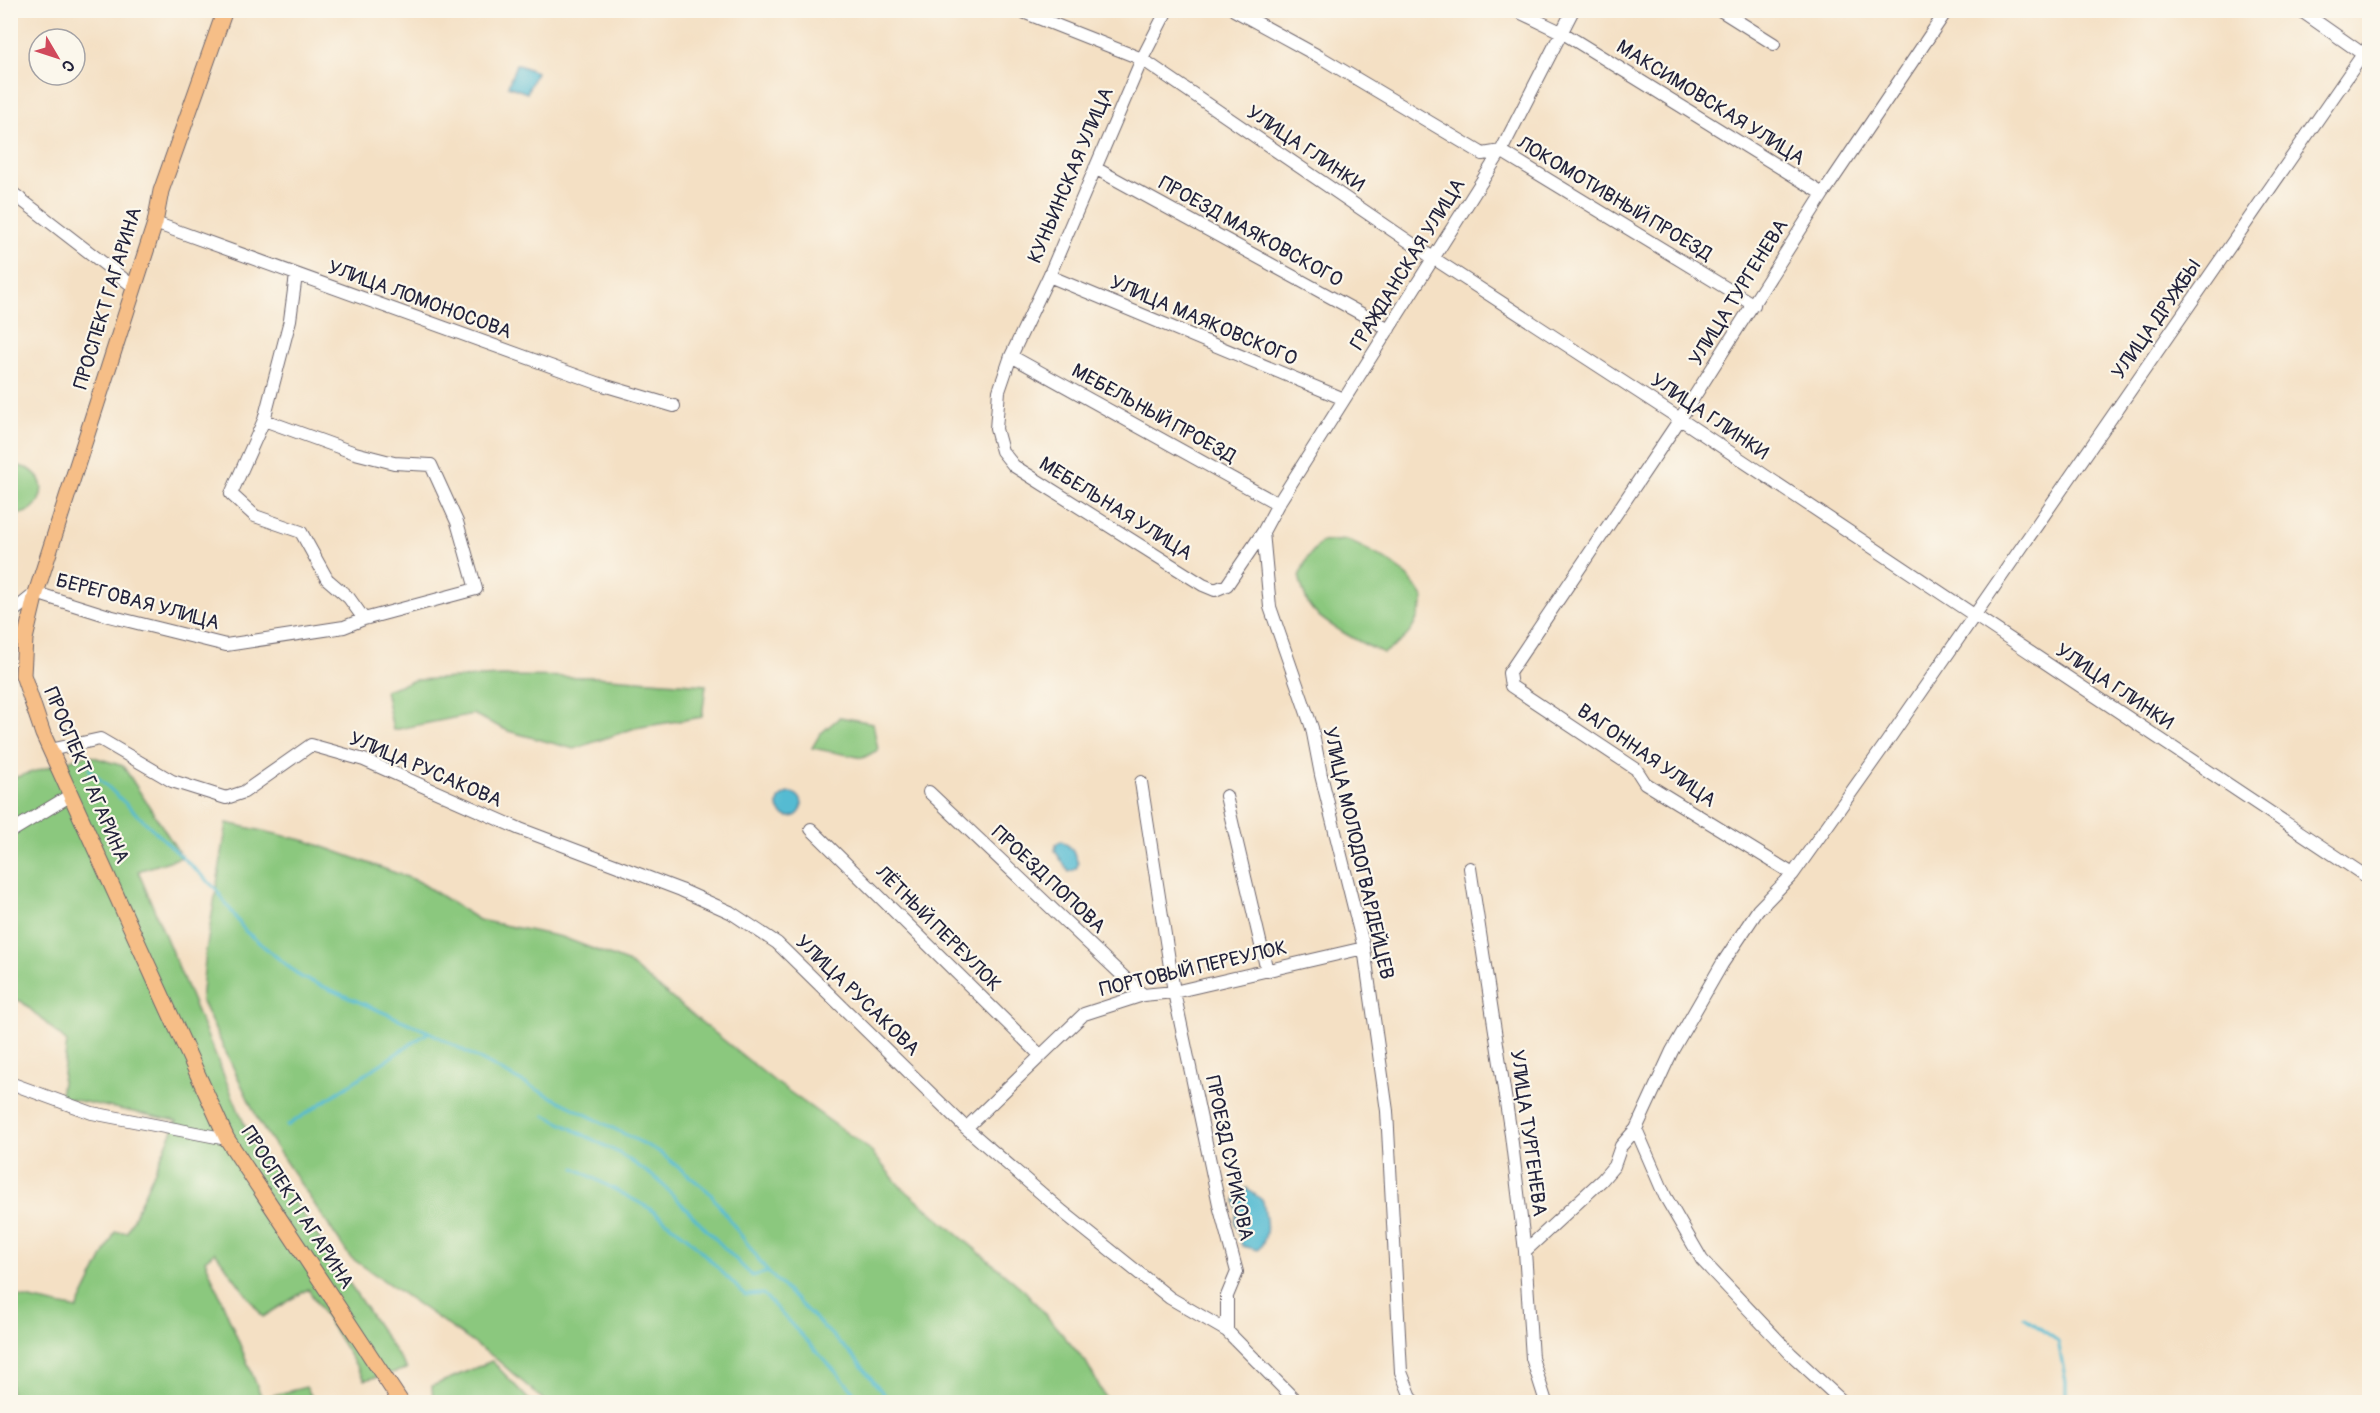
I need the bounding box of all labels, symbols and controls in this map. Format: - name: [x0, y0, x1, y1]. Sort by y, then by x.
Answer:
- north arrow: [27, 27, 87, 87]
- street label: МАКСИМОВСКАЯ УЛИЦА: [1612, 34, 1810, 171]
- text: С: [57, 56, 79, 76]
- street label: КУНЬИНСКАЯ УЛИЦА: [1022, 83, 1119, 267]
- street label: УЛИЦА ГЛИНКИ: [1242, 100, 1370, 197]
- street label: ЛОКОМОТИВНЫЙ ПРОЕЗД: [1512, 130, 1718, 267]
- street label: ПРОЕЗД МАЯКОВСКОГО: [1154, 170, 1347, 292]
- street label: ГРАЖДАНСКАЯ УЛИЦА: [1344, 174, 1471, 355]
- street label: ПРОСПЕКТ ГАГАРИНА: [68, 204, 147, 392]
- street label: УЛИЦА ТУРГЕНЕВА: [1683, 214, 1794, 370]
- street label: УЛИЦА ЛОМОНОСОВА: [324, 255, 515, 344]
- street label: УЛИЦА ДРУЖБЫ: [2106, 255, 2207, 384]
- street label: УЛИЦА МАЯКОВСКОГО: [1106, 270, 1301, 371]
- street label: МЕБЕЛЬНЫЙ ПРОЕЗД: [1067, 358, 1241, 469]
- street label: УЛИЦА ГЛИНКИ: [1646, 368, 1774, 465]
- street label: МЕБЕЛЬНАЯ УЛИЦА: [1035, 451, 1197, 566]
- street label: БЕРЕГОВАЯ УЛИЦА: [53, 568, 222, 635]
- street label: УЛИЦА ГЛИНКИ: [2051, 638, 2179, 735]
- street label: ПРОСПЕКТ ГАГАРИНА: [38, 683, 135, 867]
- street label: ВАГОННАЯ УЛИЦА: [1572, 698, 1721, 813]
- street label: УЛИЦА МОЛОДОГВАРДЕЙЦЕВ: [1317, 725, 1400, 982]
- street label: УЛИЦА РУСАКОВА: [346, 726, 506, 813]
- street label: ПРОЕЗД ПОПОВА: [986, 820, 1111, 939]
- street label: ЛЁТНЫЙ ПЕРЕУЛОК: [870, 859, 1007, 997]
- street label: УЛИЦА РУСАКОВА: [790, 930, 925, 1061]
- street label: ПОРТОВЫЙ ПЕРЕУЛОК: [1097, 935, 1289, 1002]
- street label: УЛИЦА ТУРГЕНЕВА: [1504, 1048, 1553, 1218]
- street label: ПРОЕЗД СУРИКОВА: [1200, 1073, 1259, 1243]
- street label: ПРОСПЕКТ ГАГАРИНА: [236, 1121, 360, 1293]

